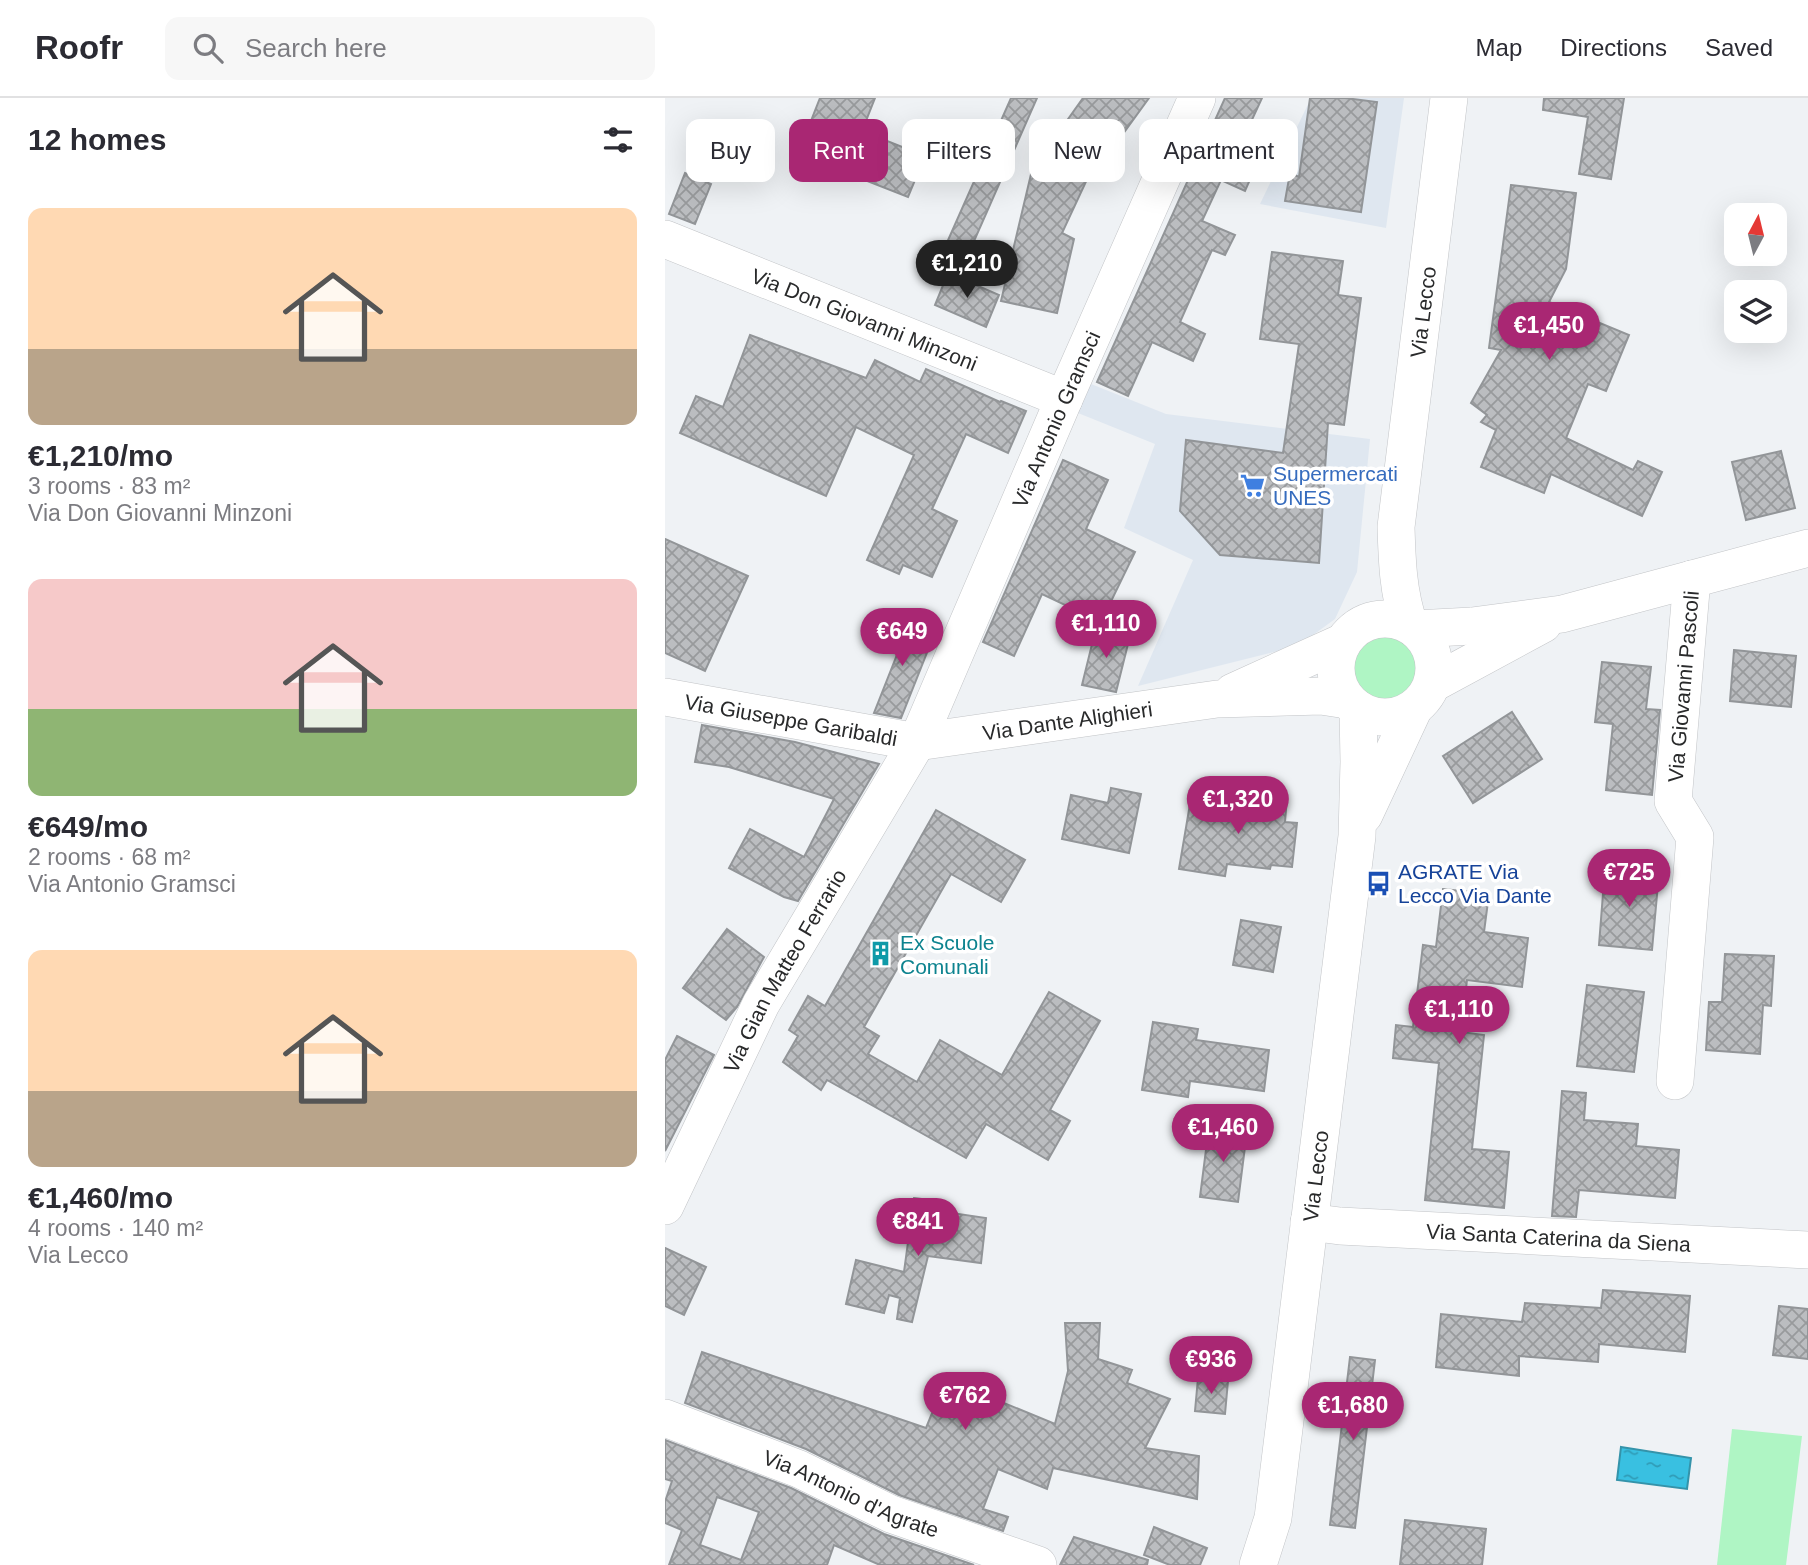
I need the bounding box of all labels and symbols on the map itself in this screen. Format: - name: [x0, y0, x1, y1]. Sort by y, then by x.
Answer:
- north arrow: [1724, 203, 1787, 266]
- pin: €1,210: [910, 240, 1024, 300]
- street label: Via Don Giovanni Minzoni: [748, 263, 981, 375]
- street label: Via Lecco: [1406, 265, 1440, 359]
- pin: €1,450: [1492, 302, 1606, 362]
- street label: Via Antonio Gramsci: [1007, 327, 1104, 511]
- place label: Supermercati UNES: [1273, 462, 1398, 509]
- supermarket icon: Supermercati UNES: [1239, 471, 1267, 499]
- street label: Via Giovanni Pascoli: [1663, 590, 1702, 783]
- pin: €1,110: [1049, 601, 1163, 660]
- pin: €649: [861, 608, 943, 668]
- street label: Via Giuseppe Garibaldi: [683, 689, 899, 750]
- street label: Via Dante Alighieri: [981, 697, 1154, 744]
- pin: €1,320: [1181, 776, 1295, 836]
- pin: €725: [1588, 850, 1670, 909]
- place label: AGRATE Via Lecco Via Dante: [1398, 860, 1552, 907]
- street label: Via Gian Matteo Ferrario: [719, 865, 850, 1076]
- bus stop icon: AGRATE Via Lecco Via Dante: [1364, 869, 1392, 897]
- place label: Ex Scuole Comunali: [900, 931, 995, 978]
- building icon: Ex Scuole Comunali: [866, 940, 894, 968]
- pin: €1,110: [1402, 986, 1516, 1046]
- pin: €1,460: [1166, 1104, 1280, 1164]
- street label: Via Lecco: [1298, 1129, 1332, 1223]
- pin: €841: [877, 1198, 959, 1258]
- street label: Via Santa Caterina da Siena: [1426, 1219, 1692, 1255]
- pin: €936: [1170, 1336, 1252, 1396]
- pin: €762: [924, 1372, 1006, 1432]
- pin: €1,680: [1296, 1382, 1410, 1442]
- street label: Via Antonio d'Agrate: [760, 1445, 942, 1541]

